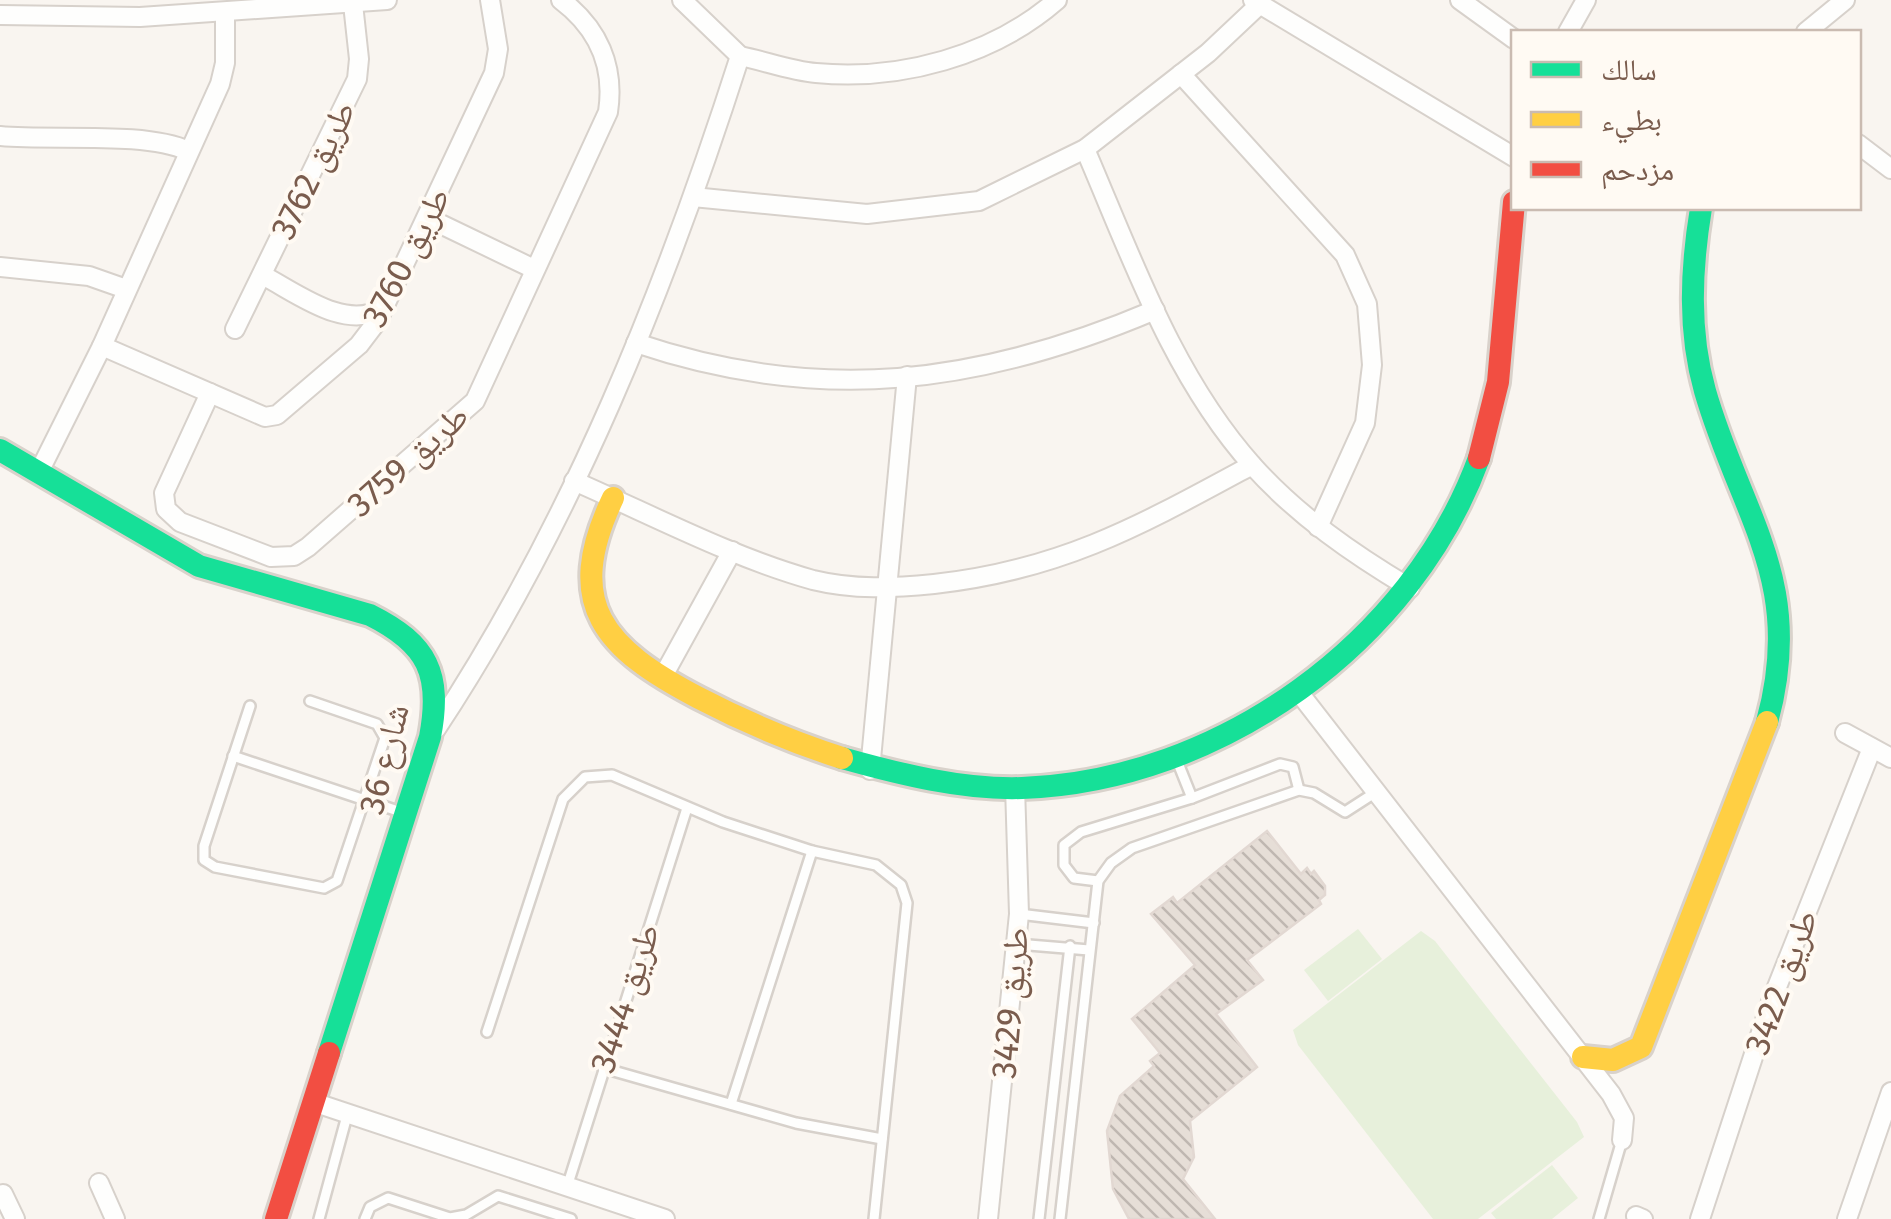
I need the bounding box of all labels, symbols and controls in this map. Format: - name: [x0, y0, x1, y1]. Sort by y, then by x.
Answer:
- legend: [1511, 30, 1861, 210]
- text: سالك: [1601, 52, 1657, 88]
- street label: طريق 3762: [262, 94, 364, 246]
- text: بطيء: [1601, 102, 1662, 144]
- text: مزدحم: [1601, 152, 1674, 190]
- street label: طريق 3760: [353, 180, 459, 334]
- street label: طريق 3759: [339, 395, 477, 525]
- street label: شارع 36: [350, 700, 419, 819]
- street label: طريق 3422: [1735, 904, 1827, 1060]
- street label: طريق 3444: [581, 918, 669, 1078]
- street label: طريق 3429: [982, 926, 1038, 1080]

